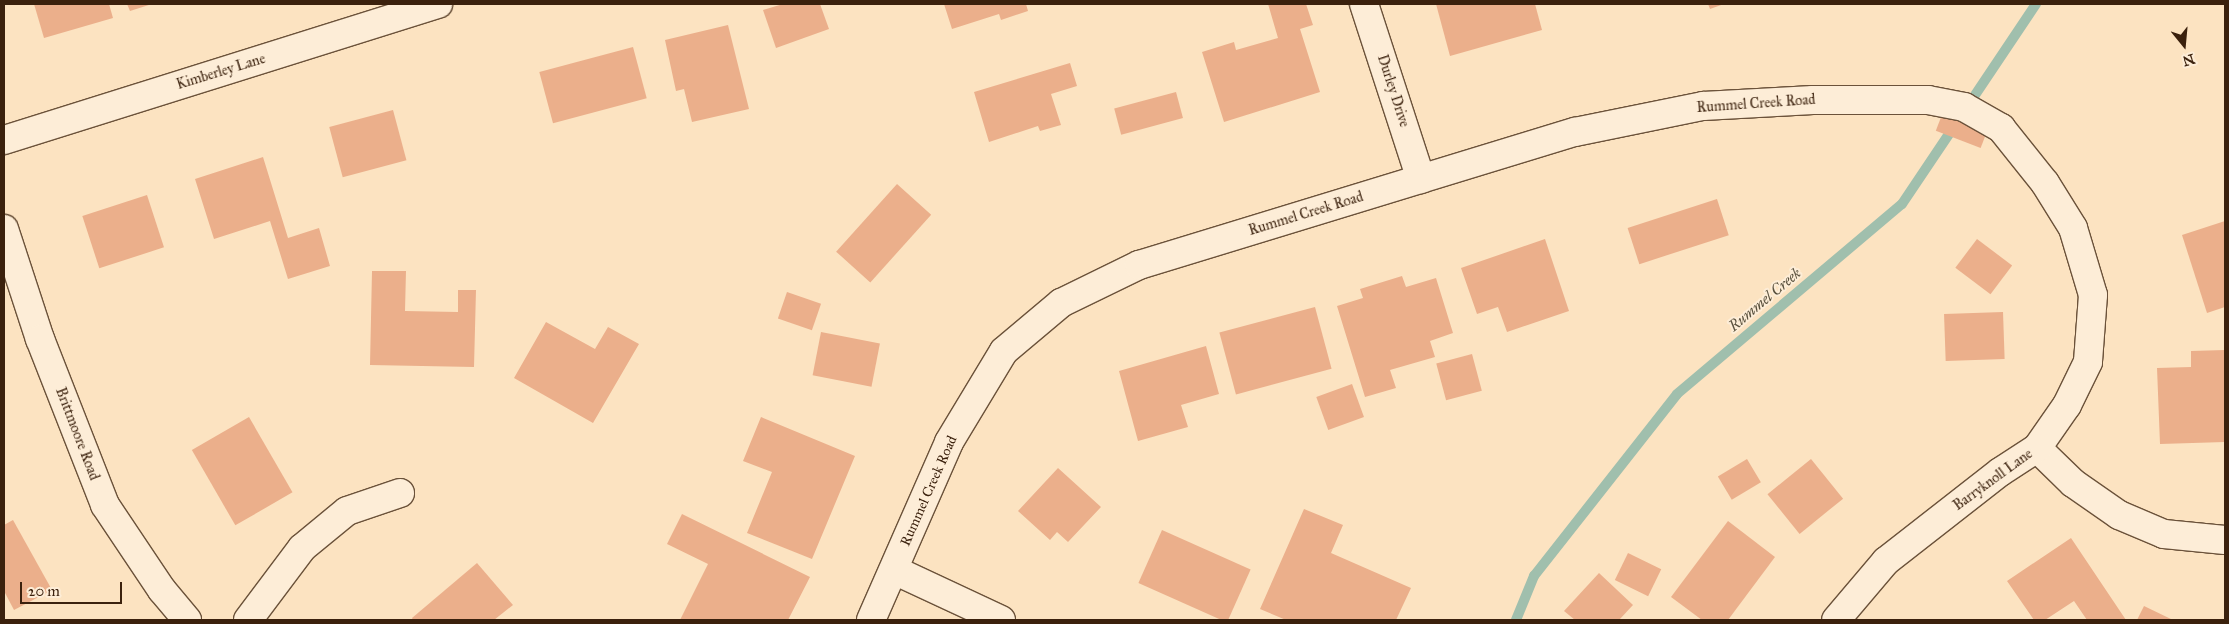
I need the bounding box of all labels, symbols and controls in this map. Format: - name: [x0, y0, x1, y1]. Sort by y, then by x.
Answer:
- north arrow: [2159, 20, 2209, 70]
- text: N: [2180, 50, 2197, 70]
- street label: Kimberley Lane: [175, 51, 267, 93]
- street label: Durley Drive: [1373, 53, 1413, 129]
- street label: Rummel Creek Road: [1696, 91, 1816, 117]
- street label: Rummel Creek Road: [1247, 189, 1365, 239]
- water label: Rummel Creek: [1725, 265, 1805, 335]
- street label: Brittmoore Road: [52, 385, 102, 483]
- street label: Rummel Creek Road: [897, 433, 961, 549]
- street label: Barryknoll Lane: [1950, 446, 2036, 514]
- scale bar: [22, 572, 125, 604]
- text: 20 m: [28, 582, 60, 600]

